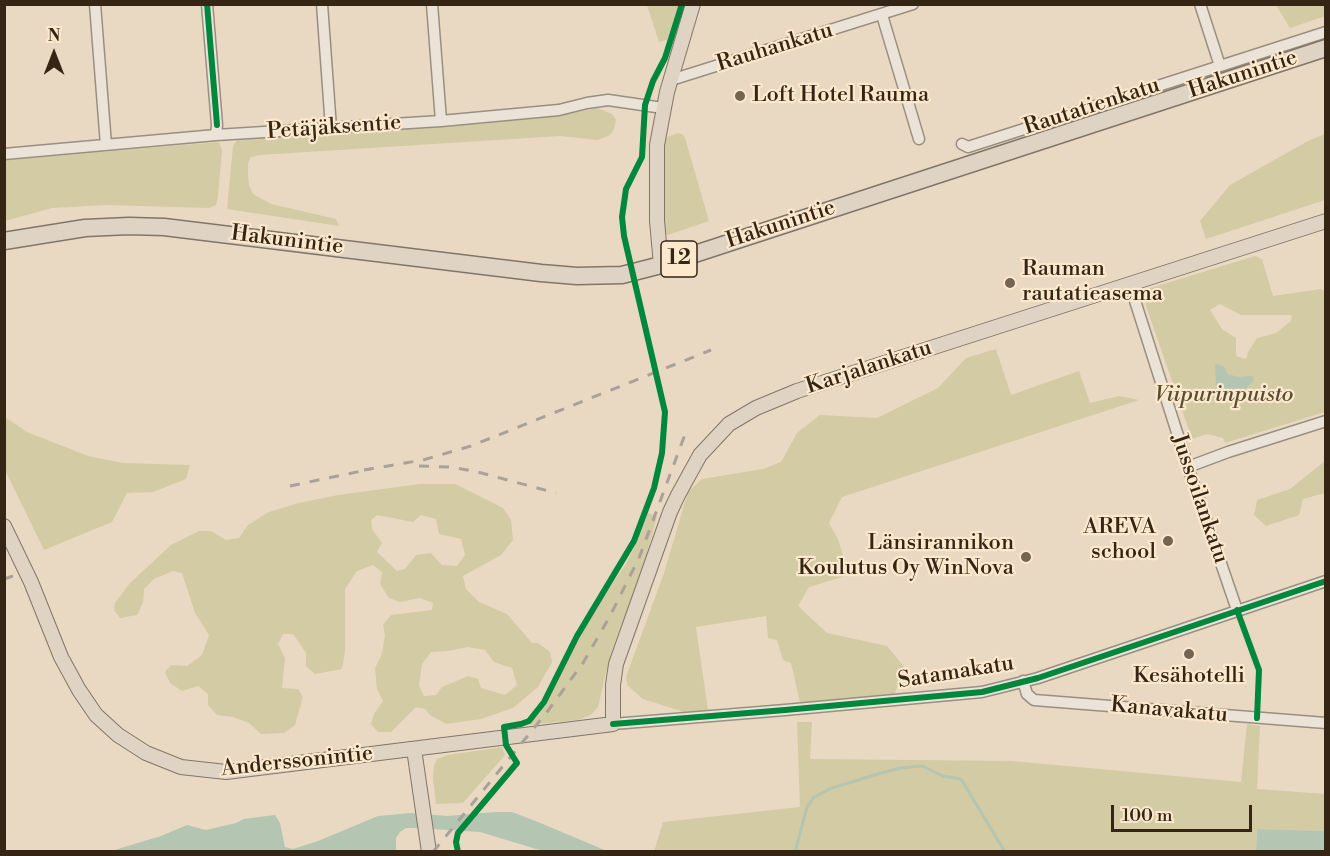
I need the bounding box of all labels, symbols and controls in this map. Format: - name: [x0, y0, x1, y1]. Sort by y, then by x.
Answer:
- street label: Rauhankatu: [714, 18, 836, 78]
- north arrow: [24, 24, 84, 84]
- text: N: [48, 26, 60, 46]
- street label: Hakunintie: [1185, 45, 1301, 105]
- street label: Rautatienkatu: [1021, 73, 1163, 141]
- place label: Loft Hotel Rauma: [752, 83, 929, 109]
- marker: Loft Hotel Rauma: [733, 89, 747, 103]
- street label: Petäjäksentie: [266, 110, 402, 146]
- street label: Hakunintie: [723, 195, 839, 255]
- street label: Hakunintie: [229, 221, 345, 261]
- road number: 12: [661, 241, 697, 277]
- place label: Rauman rautatieasema: [1022, 257, 1163, 308]
- marker: Rauman rautatieasema: [1003, 276, 1017, 290]
- street label: Karjalankatu: [803, 335, 935, 401]
- park label: Viipurinpuisto: [1155, 383, 1293, 409]
- street label: Jussoilankatu: [1165, 431, 1233, 567]
- place label: AREVA school: [1083, 515, 1156, 566]
- place label: Länsirannikon Koulutus Oy WinNova: [798, 531, 1014, 582]
- marker: AREVA school: [1161, 534, 1175, 548]
- marker: Länsirannikon Koulutus Oy WinNova: [1019, 550, 1033, 564]
- marker: Kesähotelli: [1182, 647, 1196, 661]
- street label: Satamakatu: [896, 651, 1016, 695]
- place label: Kesähotelli: [1133, 664, 1245, 690]
- street label: Kanavakatu: [1109, 693, 1229, 729]
- street label: Anderssonintie: [220, 741, 374, 783]
- scale bar: [1114, 793, 1255, 831]
- text: 100 m: [1122, 804, 1173, 827]

